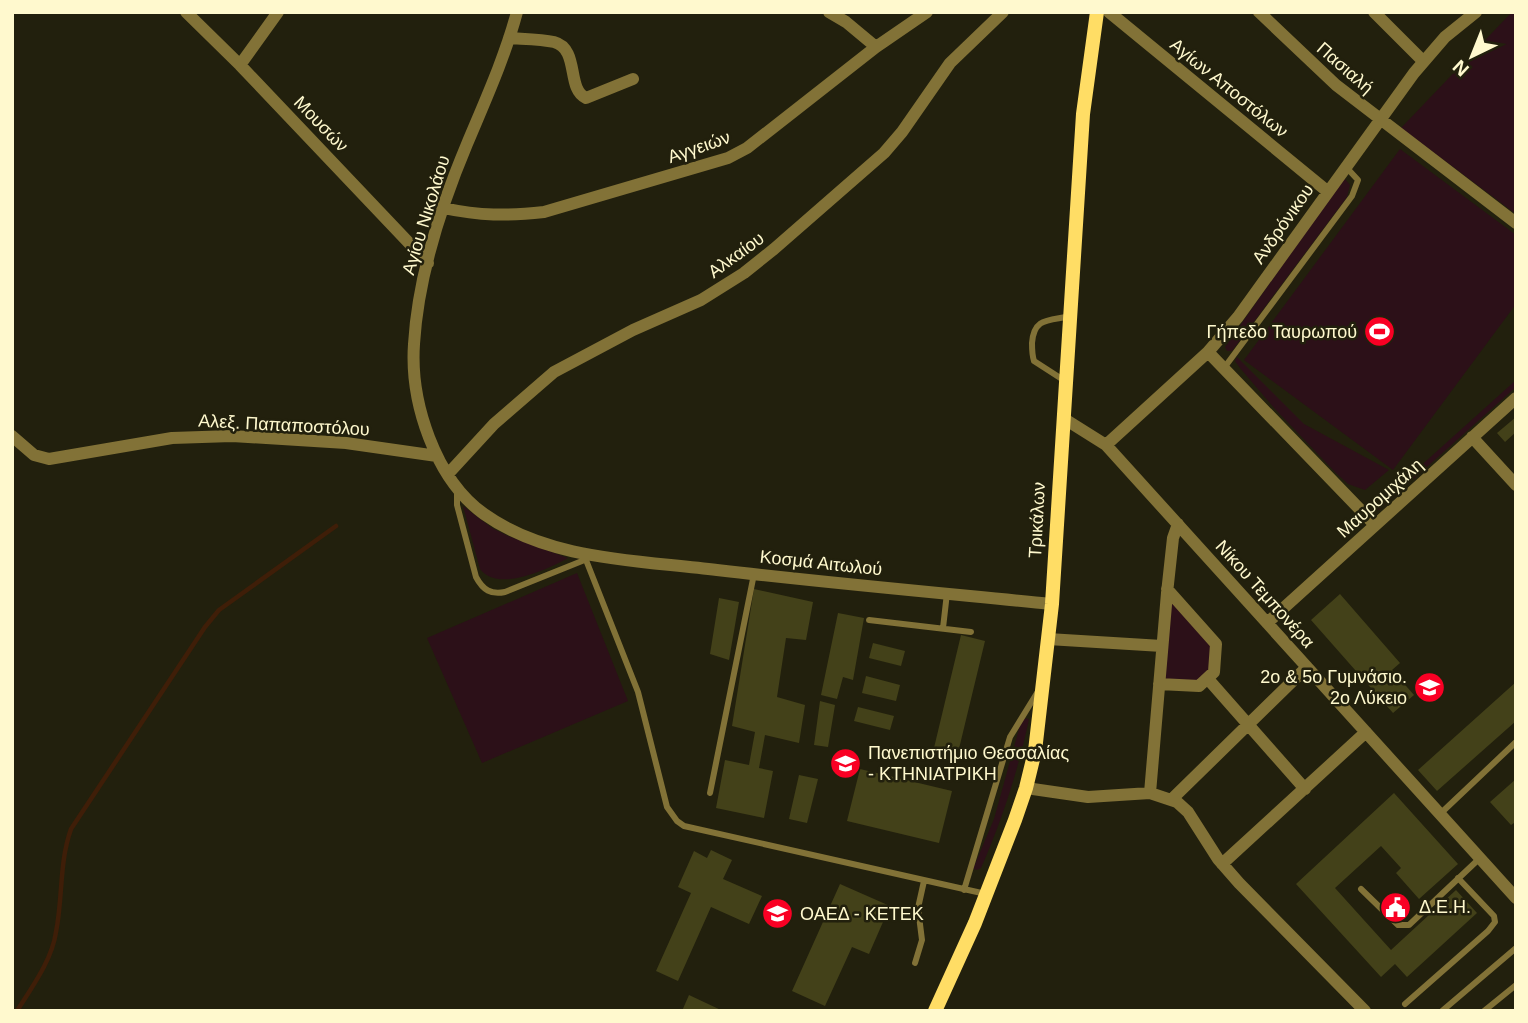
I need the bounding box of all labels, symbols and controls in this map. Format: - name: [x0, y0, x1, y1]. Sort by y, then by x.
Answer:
- north arrow: [1437, 21, 1507, 91]
- street label: Αγίων Αποστόλων: [1166, 34, 1292, 142]
- street label: Πασιαλή: [1313, 38, 1377, 98]
- text: N: [1449, 56, 1473, 80]
- street label: Μουσών: [290, 92, 352, 156]
- street label: Αγγειών: [665, 127, 733, 167]
- street label: Αγίου Νικολάου: [398, 153, 454, 277]
- street label: Ανδρόνικου: [1248, 180, 1318, 268]
- street label: Αλκαίου: [704, 228, 768, 282]
- sports icon: Γήπεδο Ταυρωπού: [1363, 315, 1397, 349]
- place label: Γήπεδο Ταυρωπού: [1207, 322, 1357, 342]
- street label: Αλεξ. Παπαποστόλου: [198, 411, 370, 439]
- street label: Μαυρομιχάλη: [1333, 454, 1427, 542]
- street label: Τρικάλων: [1025, 481, 1049, 559]
- street label: Νίκου Τεμπονέρα: [1212, 536, 1318, 652]
- street label: Κοσμά Αιτωλού: [759, 547, 883, 579]
- place label: 2ο & 5ο Γυμνάσιο. 2ο Λύκειο: [1260, 667, 1407, 708]
- school or university icon: 2ο & 5ο Γυμνάσιο. 2ο Λύκειο: [1413, 670, 1447, 704]
- place label: Πανεπιστήμιο Θεσσαλίας - ΚΤΗΝΙΑΤΡΙΚΗ: [868, 743, 1070, 784]
- school or university icon: Πανεπιστήμιο Θεσσαλίας - ΚΤΗΝΙΑΤΡΙΚΗ: [828, 746, 862, 780]
- public building icon: Δ.Ε.Η.: [1379, 890, 1413, 924]
- school or university icon: ΟΑΕΔ - ΚΕΤΕΚ: [760, 897, 794, 931]
- place label: Δ.Ε.Η.: [1419, 897, 1471, 917]
- place label: ΟΑΕΔ - ΚΕΤΕΚ: [800, 904, 924, 924]

